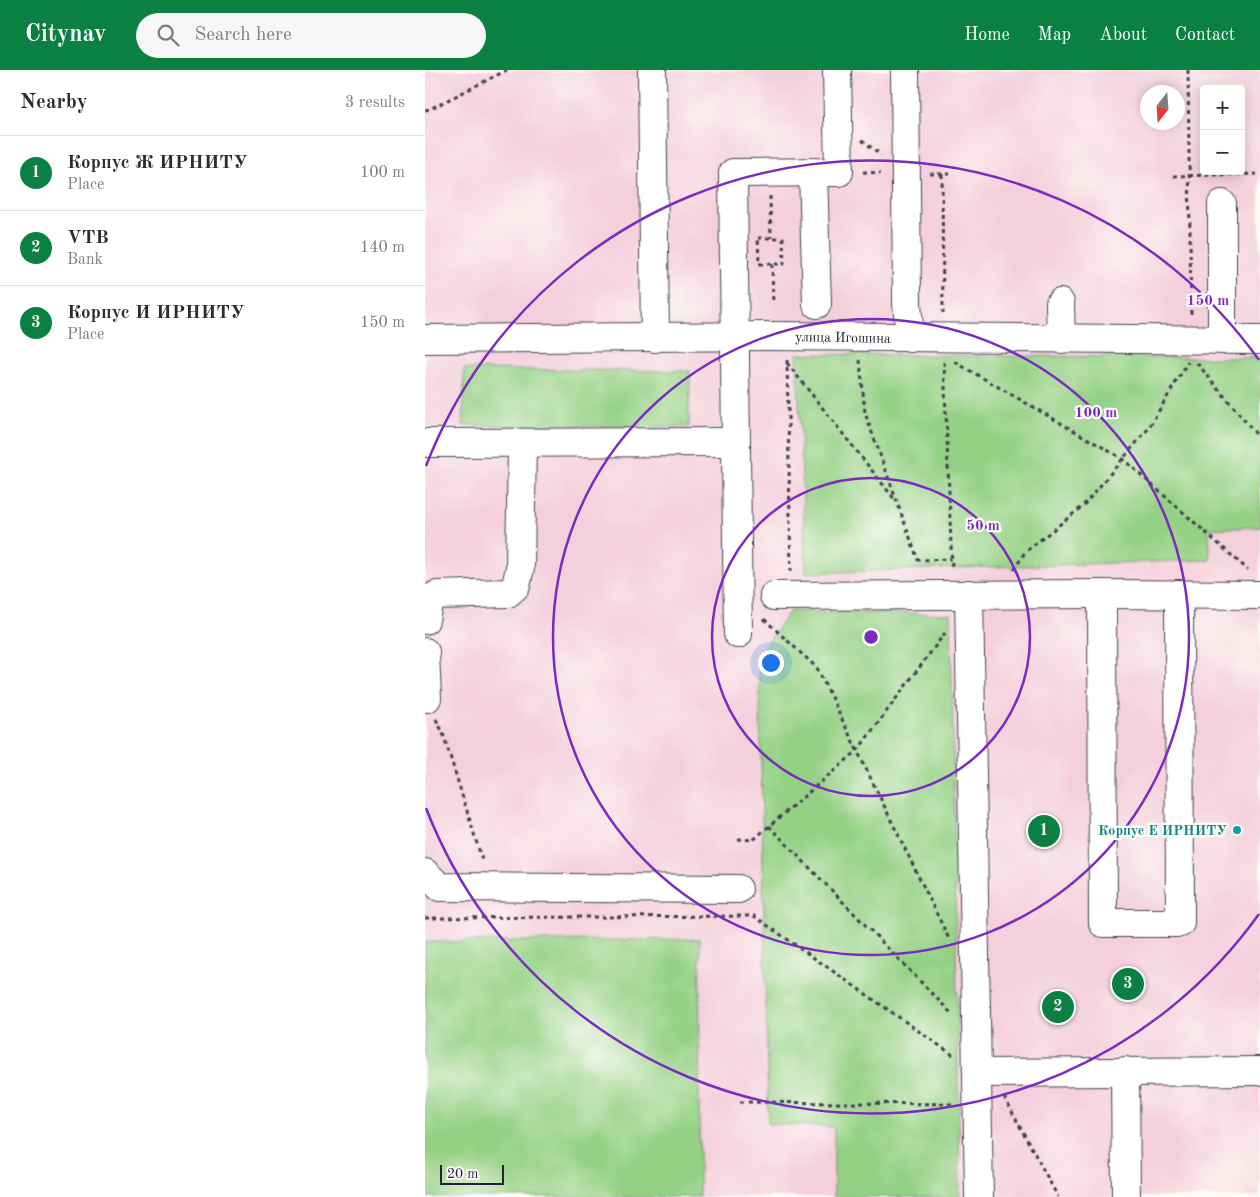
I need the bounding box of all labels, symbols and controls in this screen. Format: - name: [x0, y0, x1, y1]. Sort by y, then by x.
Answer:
- search box: [136, 13, 486, 58]
- icon: search: [154, 21, 182, 49]
- text: Citynav: [25, 23, 106, 47]
- text: Search here: [194, 26, 292, 45]
- text: Home: [964, 26, 1010, 44]
- text: Map: [1038, 26, 1071, 44]
- text: About: [1099, 26, 1147, 44]
- text: Contact: [1175, 26, 1235, 44]
- north arrow: [1140, 85, 1185, 130]
- map controls: [1200, 85, 1245, 175]
- button: +: [1200, 85, 1245, 130]
- text: Nearby: [20, 92, 88, 113]
- text: 3 results: [345, 95, 405, 111]
- button: −: [1200, 130, 1245, 175]
- text: Корпус Ж ИРНИТУ: [67, 154, 248, 173]
- text: 1: [31, 165, 41, 181]
- text: 100 m: [360, 165, 405, 181]
- text: Place: [67, 177, 104, 193]
- text: VTB: [67, 229, 109, 248]
- text: 2: [31, 240, 41, 256]
- text: 140 m: [360, 240, 405, 256]
- text: Bank: [67, 252, 103, 268]
- text: 150 m: [1187, 294, 1229, 309]
- text: Корпус И ИРНИТУ: [67, 304, 245, 323]
- text: 3: [31, 315, 41, 331]
- text: 150 m: [360, 315, 405, 331]
- text: Place: [67, 327, 104, 343]
- street label: улица Игошина: [795, 330, 891, 346]
- text: 100 m: [1075, 406, 1117, 421]
- text: 50 m: [966, 519, 1000, 534]
- centre of rings: [862, 628, 880, 646]
- your location: [758, 650, 784, 676]
- pin: 1: [1028, 812, 1060, 850]
- place label: Корпус Е ИРНИТУ: [1098, 824, 1227, 838]
- marker: Корпус Е ИРНИТУ: [1231, 824, 1243, 836]
- pin: 3: [1112, 965, 1144, 1003]
- pin: 2: [1042, 988, 1074, 1026]
- scale bar: [440, 1162, 504, 1185]
- text: 20 m: [447, 1167, 478, 1181]

